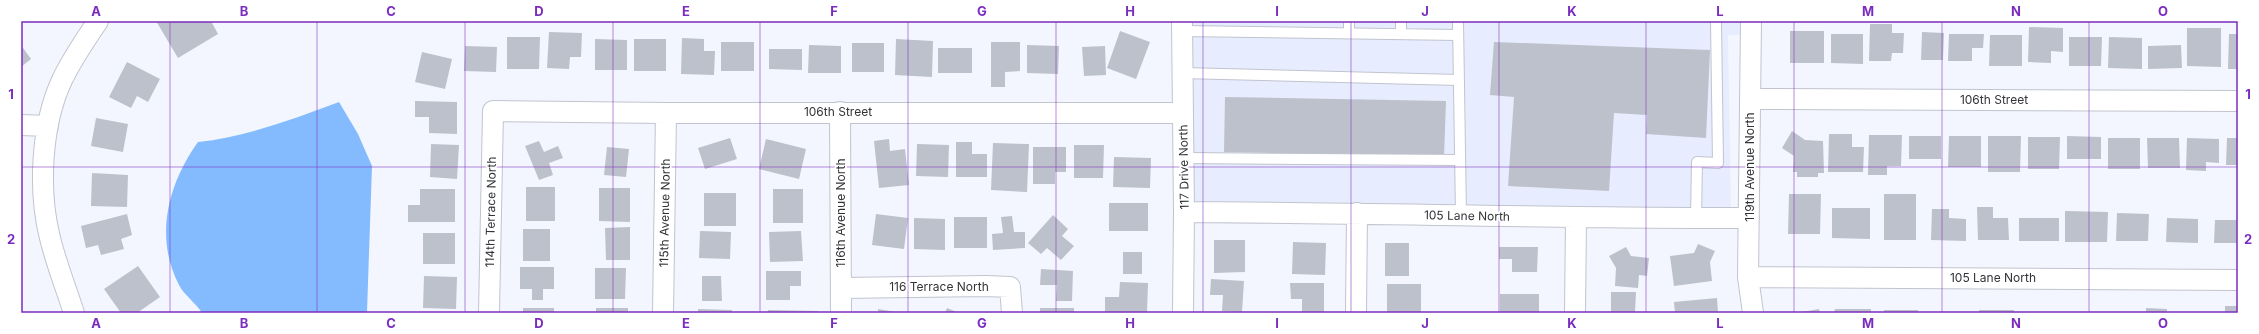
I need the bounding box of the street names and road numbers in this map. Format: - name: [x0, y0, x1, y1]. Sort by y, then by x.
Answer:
- street label: 106th Street: [1960, 92, 2028, 107]
- street label: 106th Street: [804, 104, 872, 119]
- street label: 119th Avenue North: [1742, 112, 1757, 222]
- street label: 117 Drive North: [1175, 124, 1192, 210]
- street label: 114th Terrace North: [482, 156, 499, 268]
- street label: 115th Avenue North: [656, 158, 673, 268]
- street label: 116th Avenue North: [833, 158, 848, 268]
- street label: 105 Lane North: [1424, 207, 1510, 224]
- street label: 105 Lane North: [1950, 270, 2036, 285]
- street label: 116 Terrace North: [889, 279, 989, 294]

